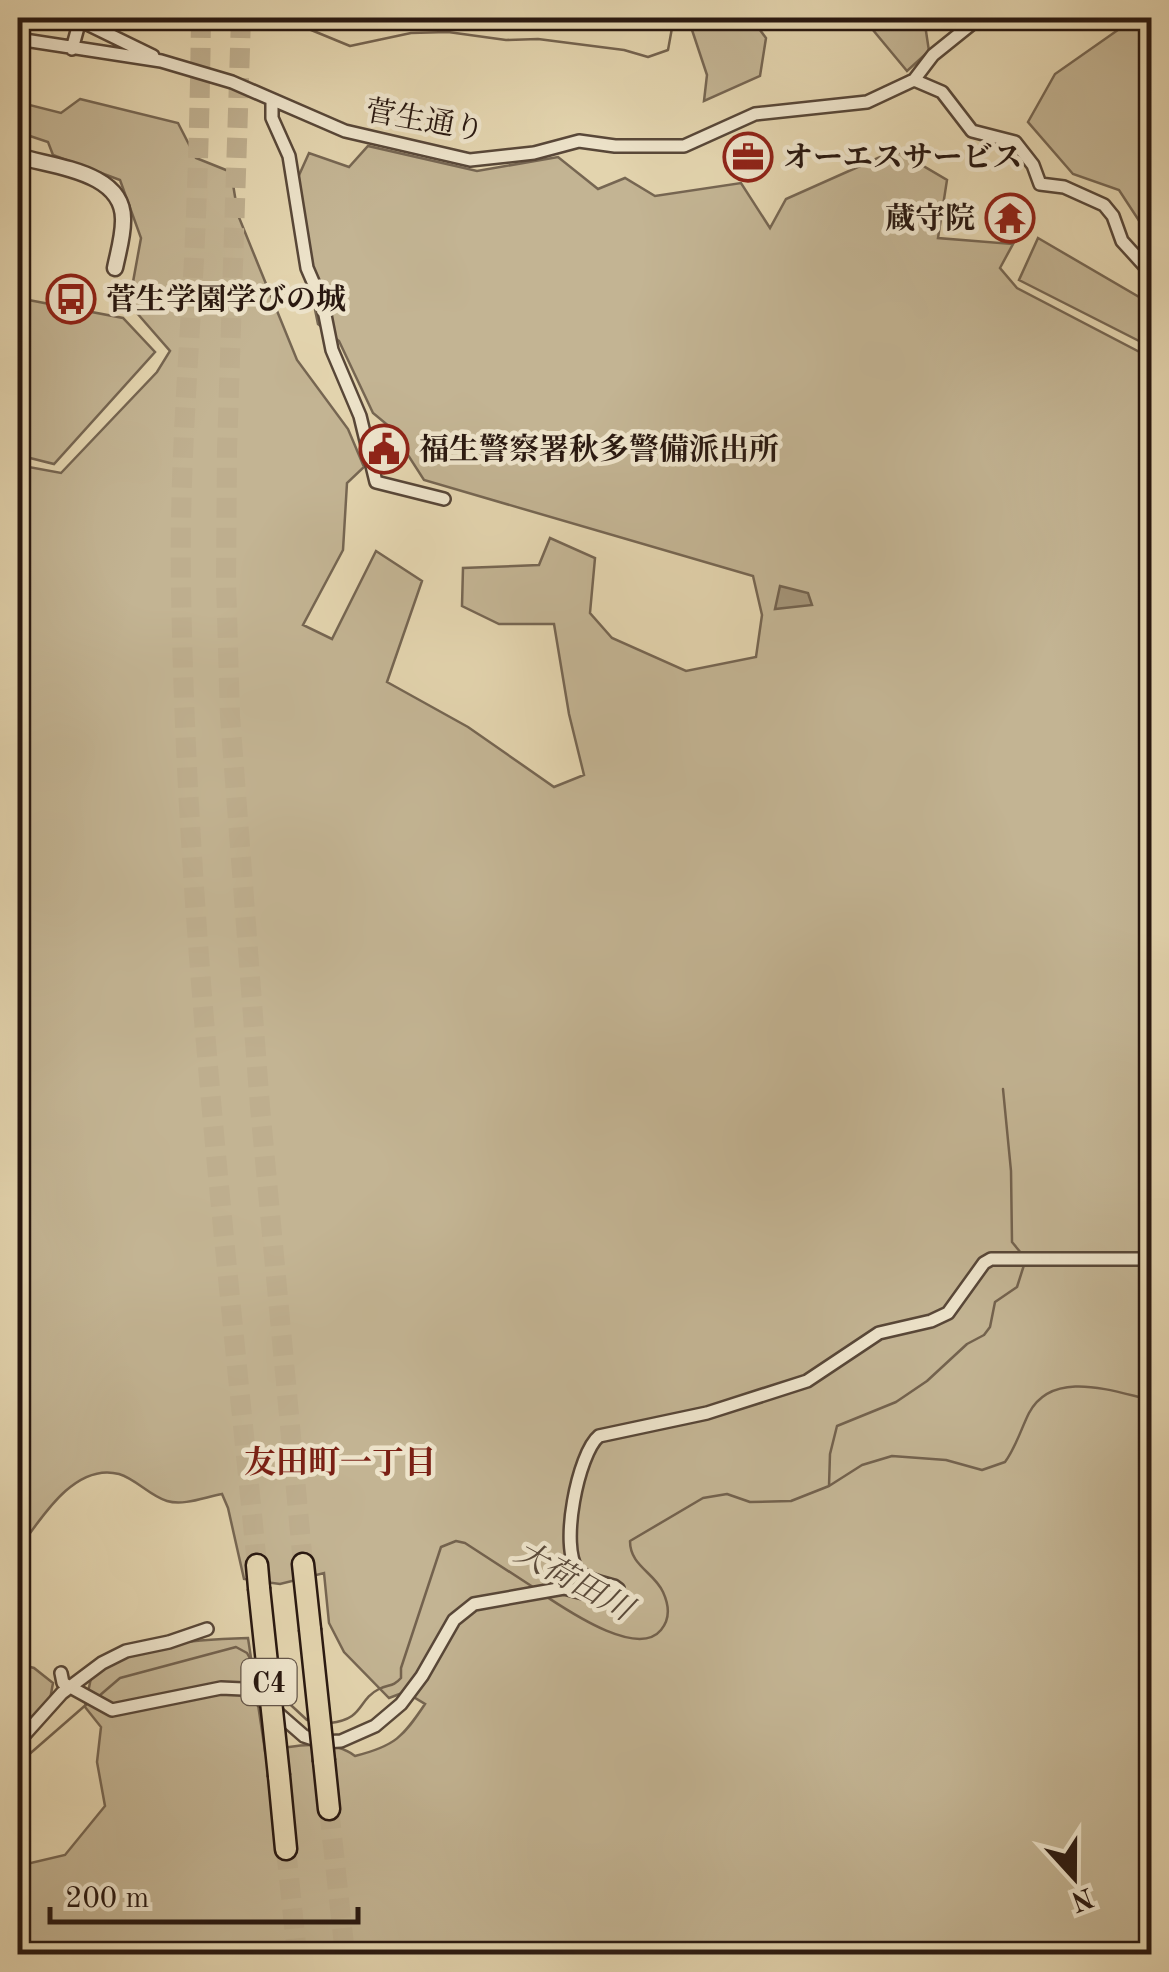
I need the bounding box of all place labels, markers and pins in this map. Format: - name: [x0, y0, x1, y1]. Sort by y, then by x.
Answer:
- office icon: オーエスサービス: [722, 131, 774, 183]
- place label: オーエスサービス: [783, 142, 1022, 174]
- temple icon: 蔵守院: [984, 192, 1036, 244]
- place label: 蔵守院: [885, 202, 975, 235]
- bus stop icon: 菅生学園学びの城: [45, 273, 97, 325]
- place label: 菅生学園学びの城: [106, 283, 346, 316]
- public building icon: 福生警察署秋多警備派出所: [358, 423, 410, 475]
- place label: 福生警察署秋多警備派出所: [419, 433, 779, 466]

